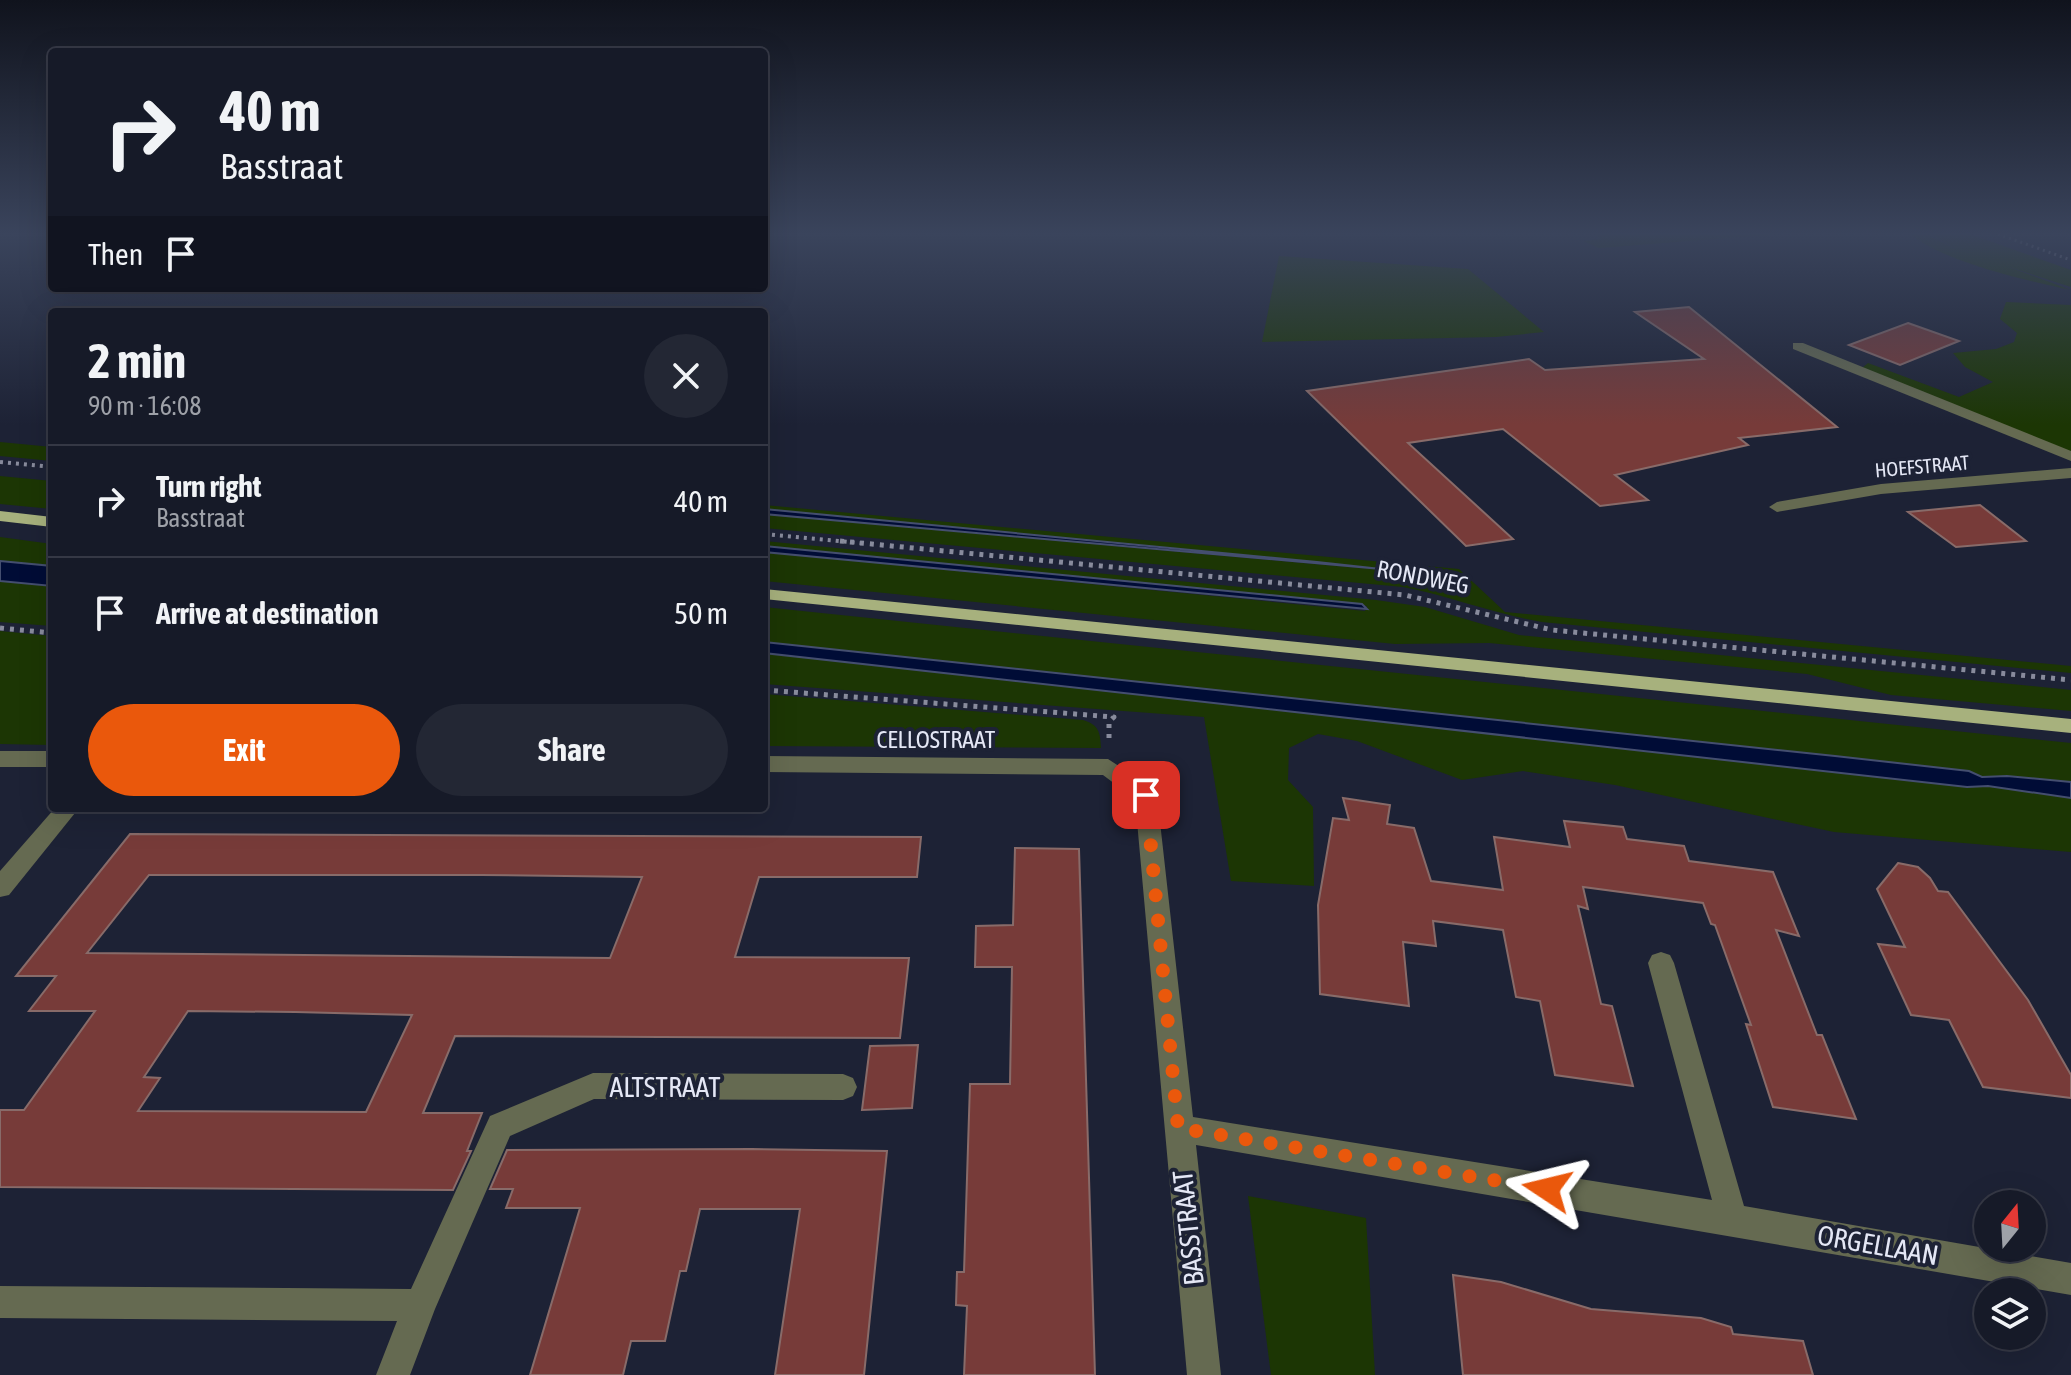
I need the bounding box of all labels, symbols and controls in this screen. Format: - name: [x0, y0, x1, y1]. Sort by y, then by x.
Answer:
- text: 40 m: [220, 79, 321, 143]
- icon: right: [88, 80, 192, 184]
- text: Basstraat: [220, 145, 343, 187]
- icon: arrive: [159, 232, 203, 276]
- text: Then: [88, 237, 143, 271]
- text: 2 min: [88, 333, 186, 388]
- button: close: [644, 334, 728, 418]
- text: 90 m · 16:08: [88, 391, 201, 421]
- street label: HOEFSTRAAT: [1874, 450, 1970, 482]
- text: Turn right: [156, 469, 262, 503]
- icon: right: [88, 479, 132, 523]
- text: 40 m: [674, 484, 728, 518]
- text: Basstraat: [156, 503, 245, 533]
- street label: RONDWEG: [1375, 555, 1471, 599]
- icon: arrive: [88, 591, 132, 635]
- text: Arrive at destination: [156, 596, 378, 630]
- text: 50 m: [674, 596, 728, 630]
- button: Exit: [88, 704, 400, 796]
- button: Share: [416, 704, 728, 796]
- street label: CELLOSTRAAT: [877, 726, 996, 753]
- pin: [1112, 761, 1180, 829]
- icon: arrive: [1124, 773, 1168, 817]
- street label: ALTSTRAAT: [610, 1071, 721, 1103]
- position arrow: [1505, 1147, 1589, 1231]
- street label: BASSTRAAT: [1166, 1169, 1210, 1287]
- north arrow: [1974, 1190, 2046, 1262]
- map controls: [1974, 1190, 2046, 1350]
- street label: ORGELLAAN: [1815, 1219, 1941, 1271]
- button: layers: [1974, 1278, 2046, 1350]

